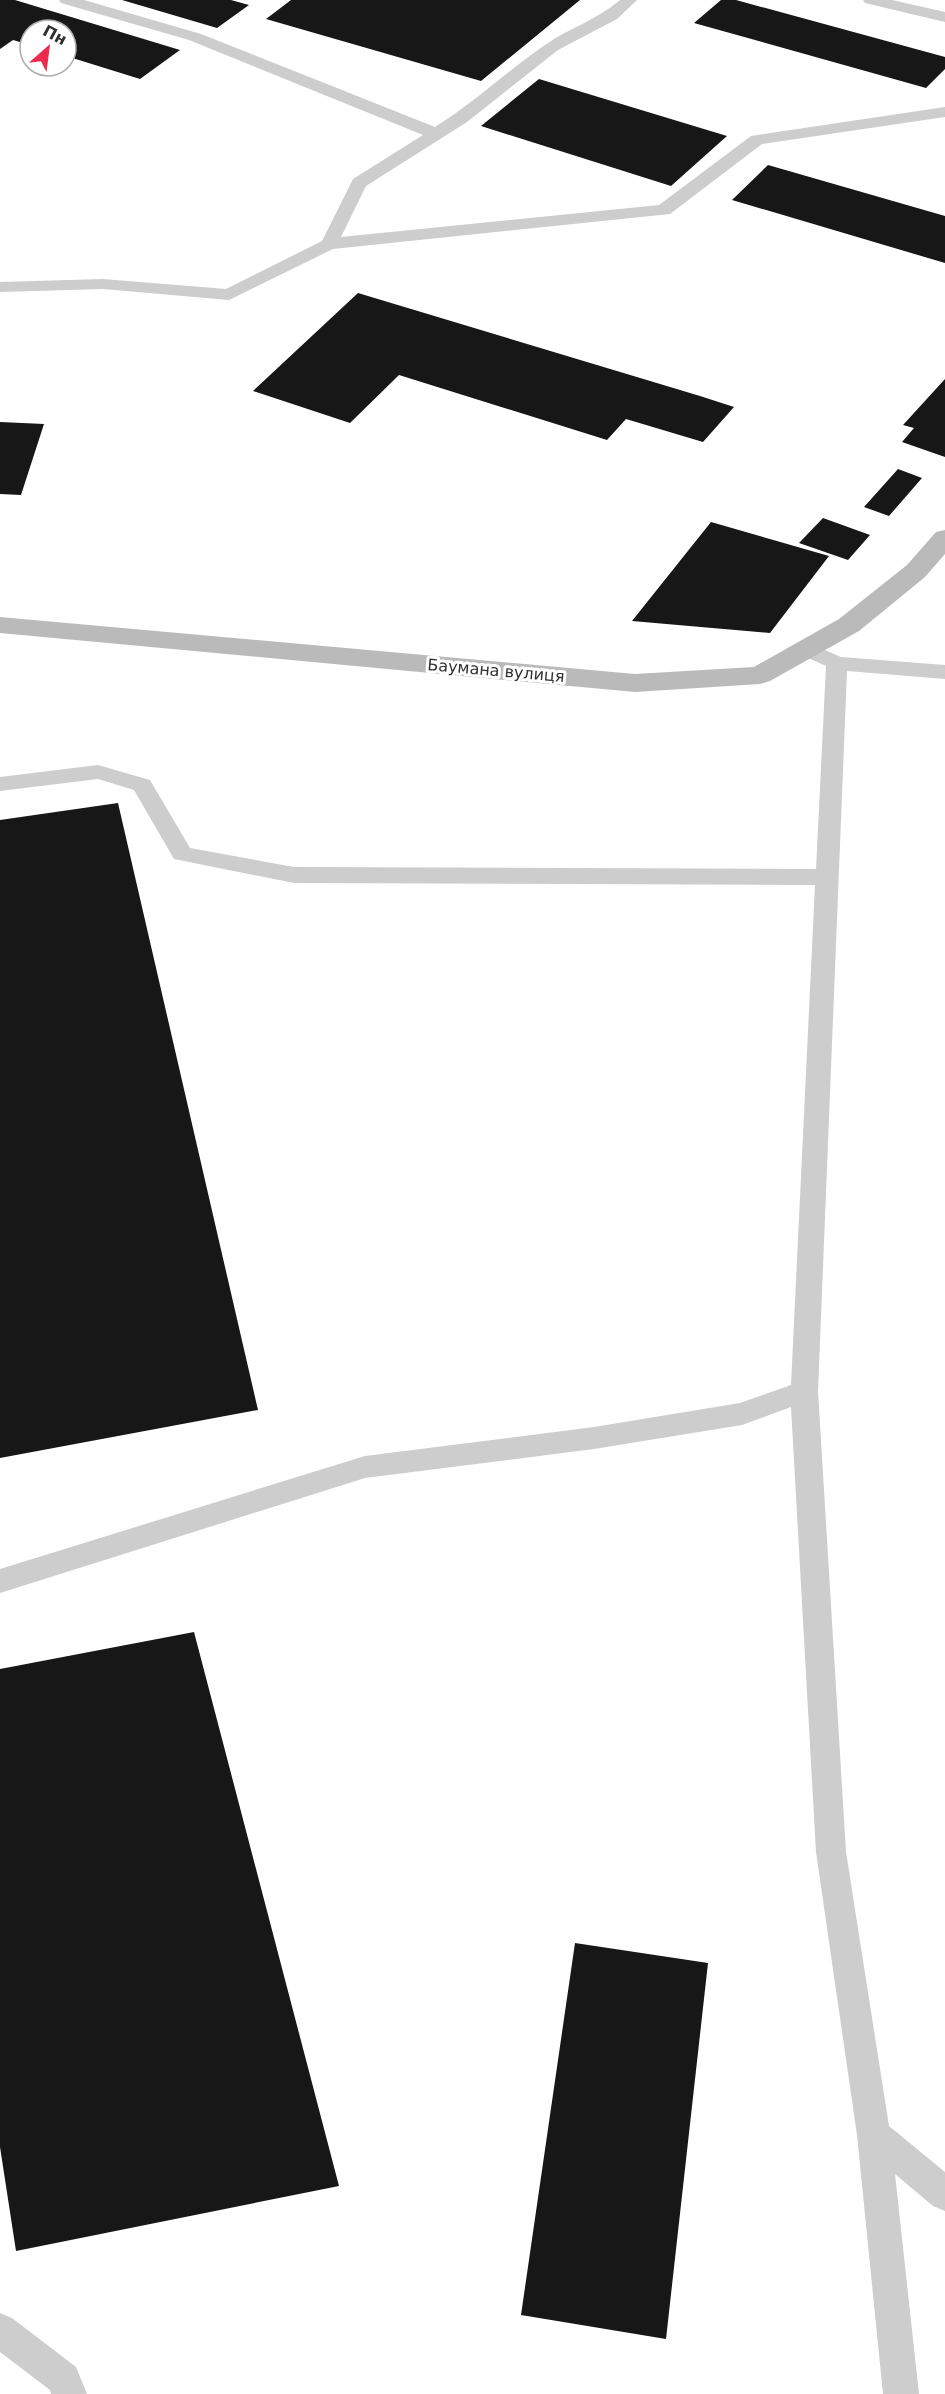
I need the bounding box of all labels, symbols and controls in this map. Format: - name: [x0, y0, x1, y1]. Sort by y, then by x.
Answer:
- north arrow: [18, 18, 78, 78]
- text: Пн: [40, 21, 70, 49]
- street label: Баумана вулиця: [427, 655, 565, 686]

